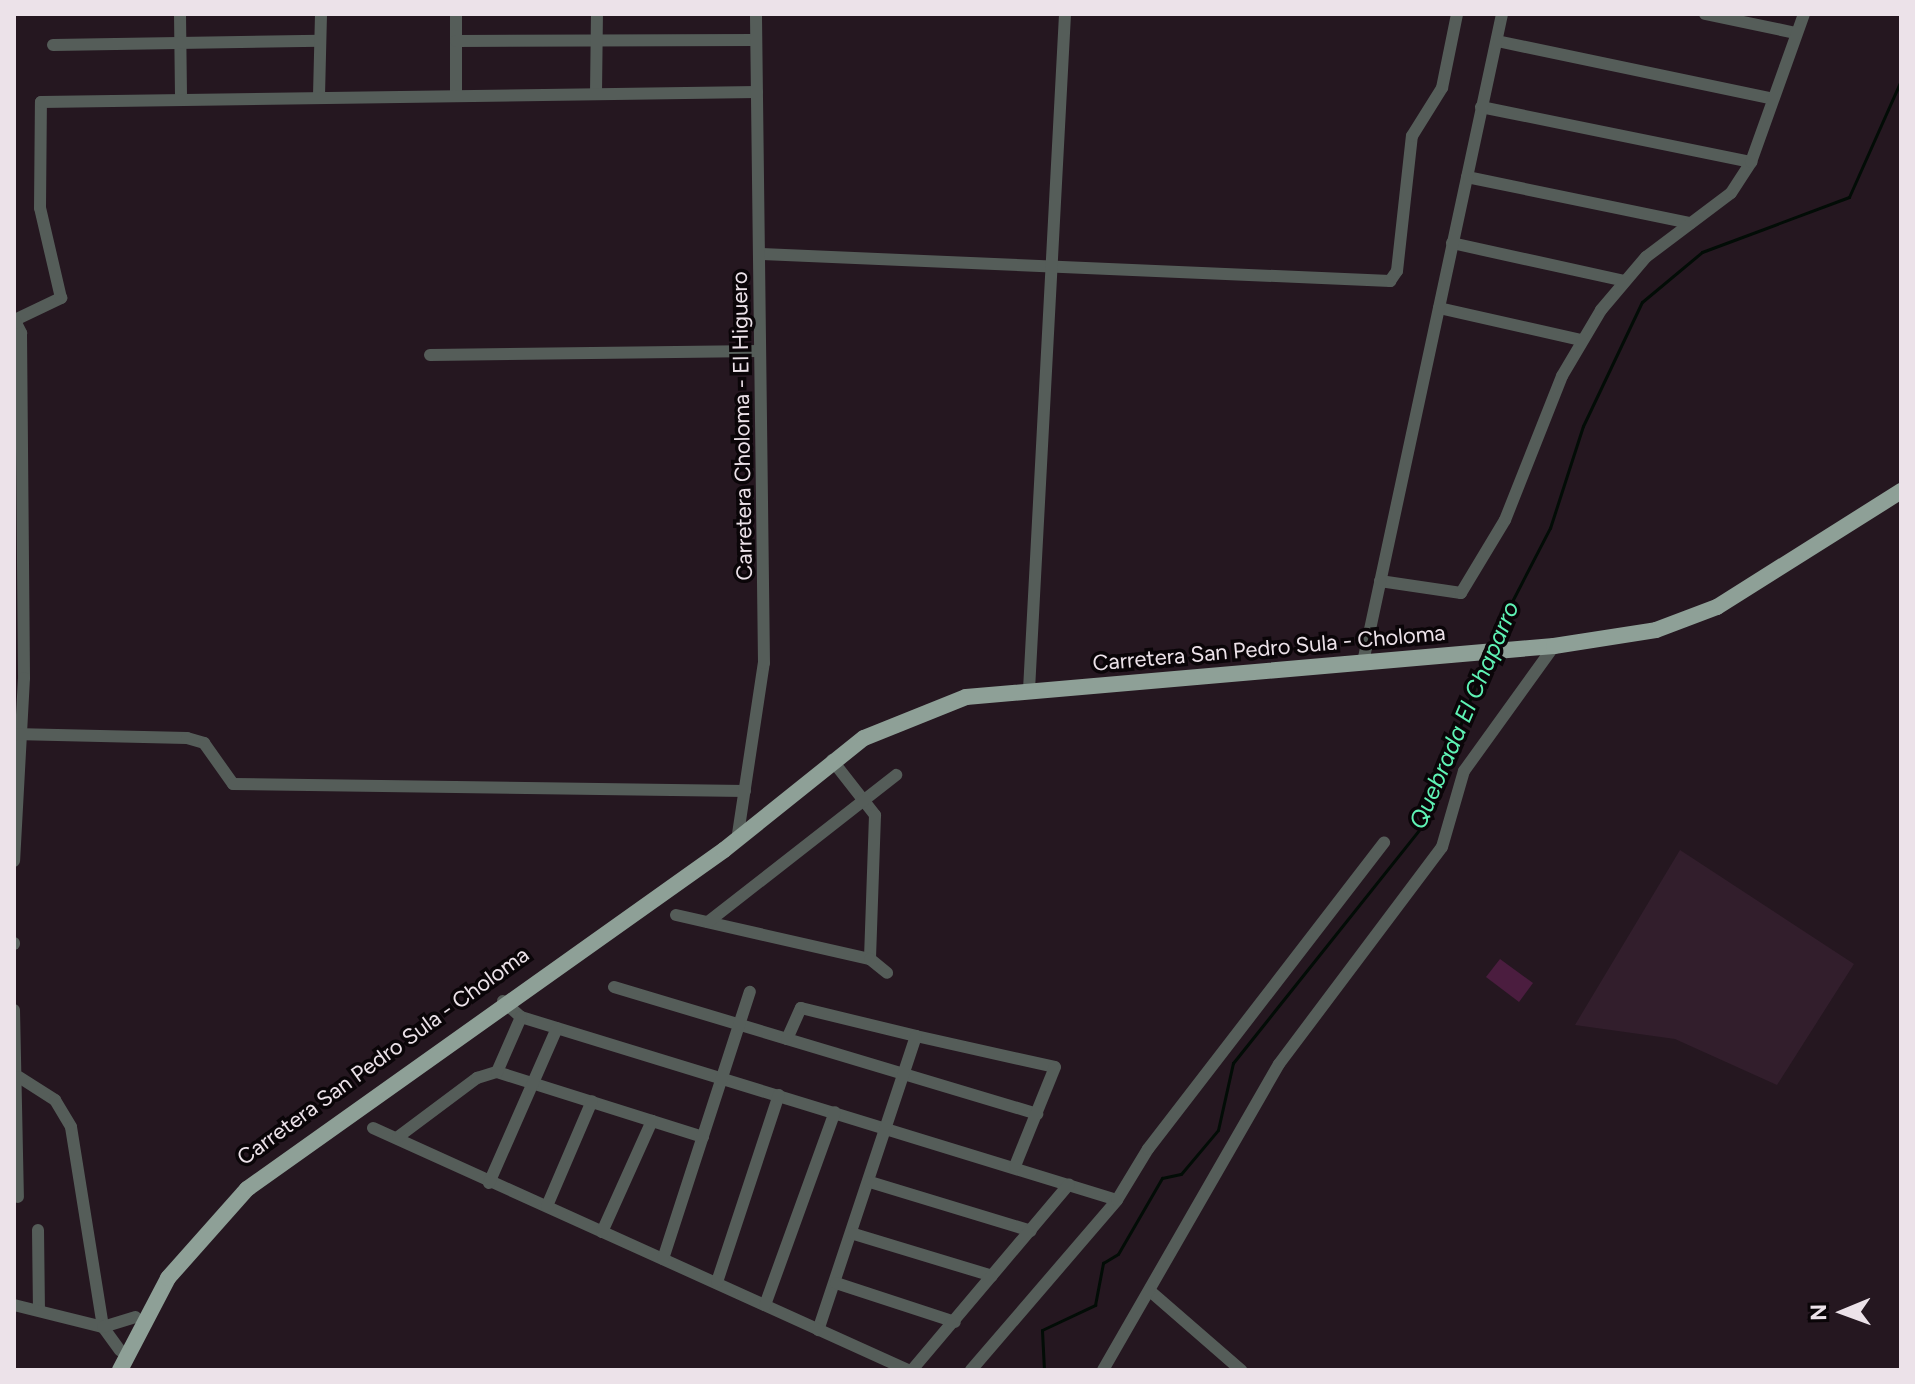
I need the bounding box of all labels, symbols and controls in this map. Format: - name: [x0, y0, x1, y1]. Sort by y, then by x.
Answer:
- street label: Carretera Choloma - El Higuero: [726, 271, 758, 581]
- water label: Quebrada El Chaparro: [1403, 597, 1525, 833]
- street label: Carretera San Pedro Sula - Choloma: [1091, 619, 1447, 677]
- street label: Carretera San Pedro Sula - Choloma: [232, 941, 534, 1171]
- north arrow: [1803, 1272, 1883, 1352]
- text: N: [1805, 1304, 1832, 1321]

